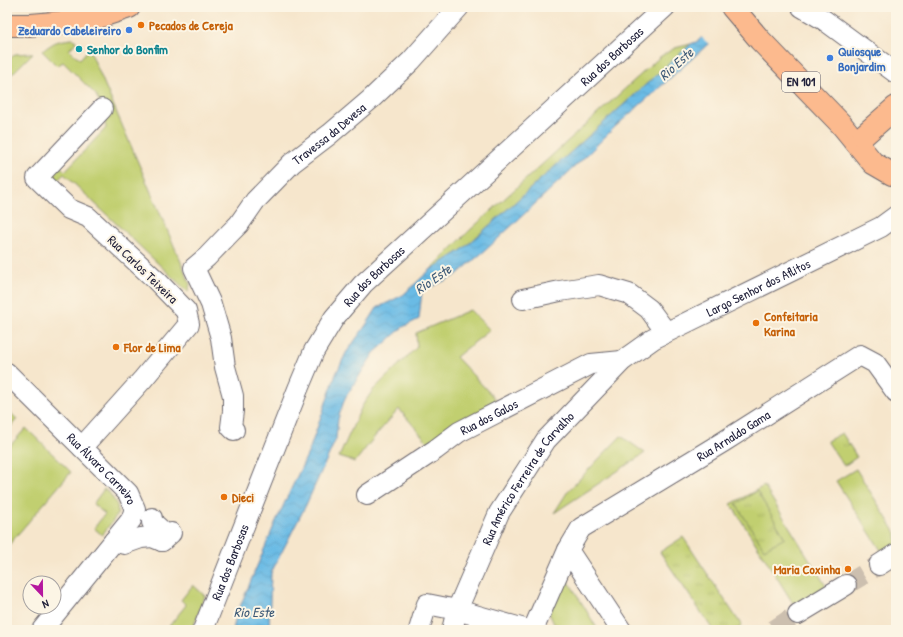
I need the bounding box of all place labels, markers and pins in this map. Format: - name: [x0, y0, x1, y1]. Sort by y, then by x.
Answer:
- place label: Pecados de Cereja: [149, 16, 234, 34]
- marker: Pecados de Cereja: [136, 20, 146, 30]
- place label: Zeduardo Cabeleireiro: [18, 21, 122, 39]
- marker: Zeduardo Cabeleireiro: [124, 25, 134, 35]
- place label: Senhor do Bonfim: [87, 40, 168, 58]
- place label: Quiosque Bonjardim: [838, 42, 886, 75]
- marker: Senhor do Bonfim: [74, 44, 84, 54]
- marker: Quiosque Bonjardim: [825, 53, 835, 63]
- place label: Confeitaria Karina: [764, 307, 818, 340]
- marker: Confeitaria Karina: [751, 318, 761, 328]
- place label: Flor de Lima: [123, 338, 181, 356]
- marker: Flor de Lima: [111, 342, 121, 352]
- place label: Dieci: [232, 488, 254, 506]
- marker: Dieci: [219, 492, 229, 502]
- place label: Maria Coxinha: [774, 560, 841, 578]
- marker: Maria Coxinha: [843, 564, 853, 574]

